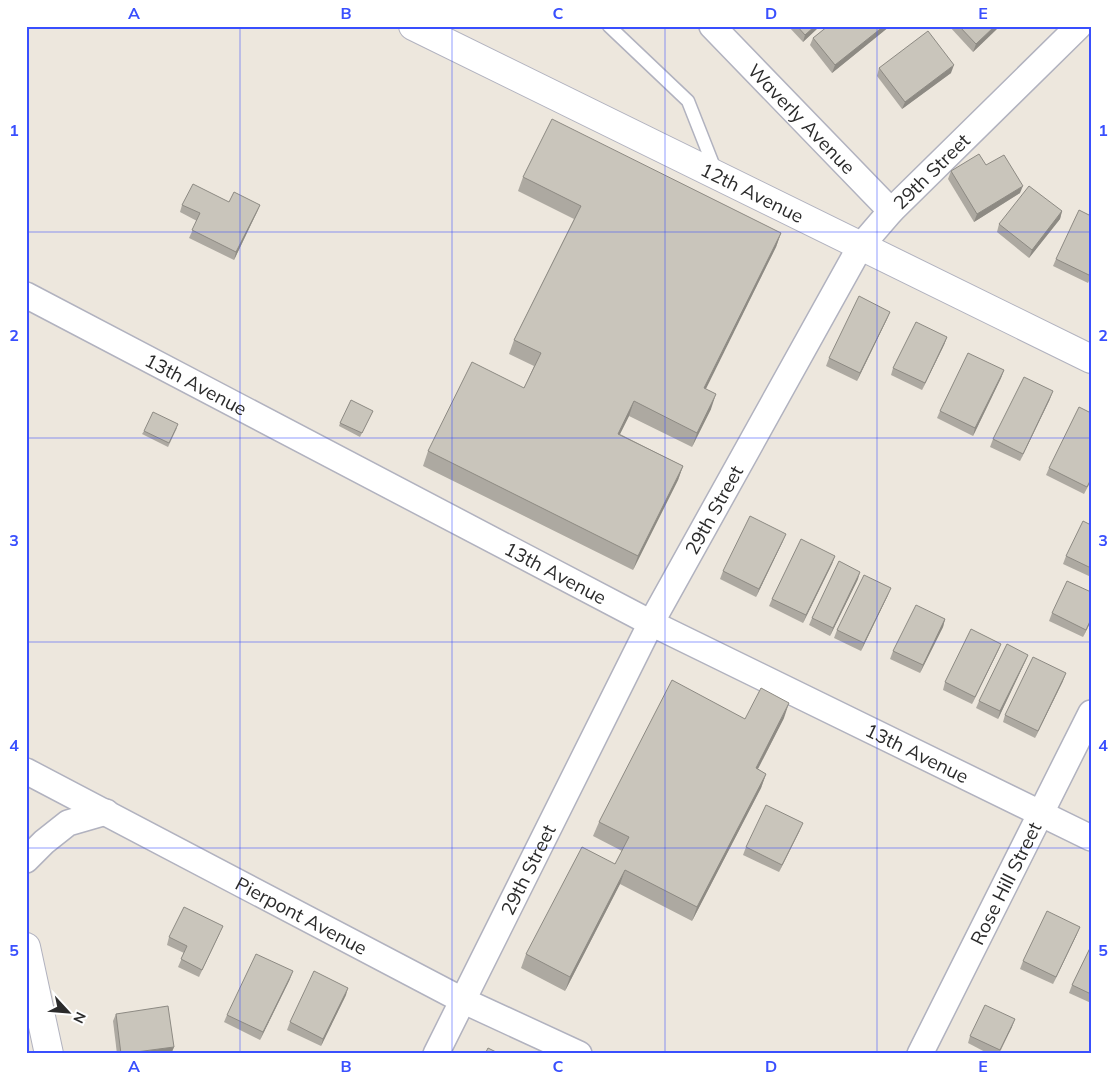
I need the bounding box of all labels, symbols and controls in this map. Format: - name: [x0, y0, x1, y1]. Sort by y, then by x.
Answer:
- text: A: [128, 3, 140, 23]
- text: B: [340, 3, 352, 23]
- text: C: [553, 3, 564, 23]
- text: D: [765, 3, 777, 23]
- text: E: [978, 3, 988, 23]
- street label: Waverly Avenue: [743, 58, 861, 179]
- text: 1: [9, 120, 19, 140]
- text: 1: [1098, 120, 1108, 140]
- street label: 29th Street: [888, 128, 975, 214]
- street label: 12th Avenue: [697, 157, 808, 228]
- text: 2: [9, 325, 19, 345]
- text: 2: [1098, 325, 1108, 345]
- street label: 13th Avenue: [141, 348, 251, 421]
- street label: 29th Street: [680, 461, 748, 559]
- text: 3: [9, 530, 19, 550]
- text: 3: [1098, 530, 1108, 550]
- street label: 13th Avenue: [500, 536, 611, 609]
- street label: 13th Avenue: [862, 718, 973, 788]
- text: 4: [9, 735, 19, 755]
- text: 4: [1098, 735, 1108, 755]
- street label: Rose Hill Street: [965, 818, 1047, 949]
- street label: 29th Street: [495, 820, 561, 919]
- street label: Pierpont Avenue: [231, 871, 371, 960]
- text: 5: [9, 940, 19, 960]
- text: 5: [1098, 940, 1108, 960]
- north arrow: [42, 988, 92, 1038]
- text: N: [69, 1009, 90, 1026]
- text: A: [128, 1056, 140, 1076]
- text: B: [340, 1056, 352, 1076]
- text: C: [553, 1056, 564, 1076]
- text: D: [765, 1056, 777, 1076]
- text: E: [978, 1056, 988, 1076]

